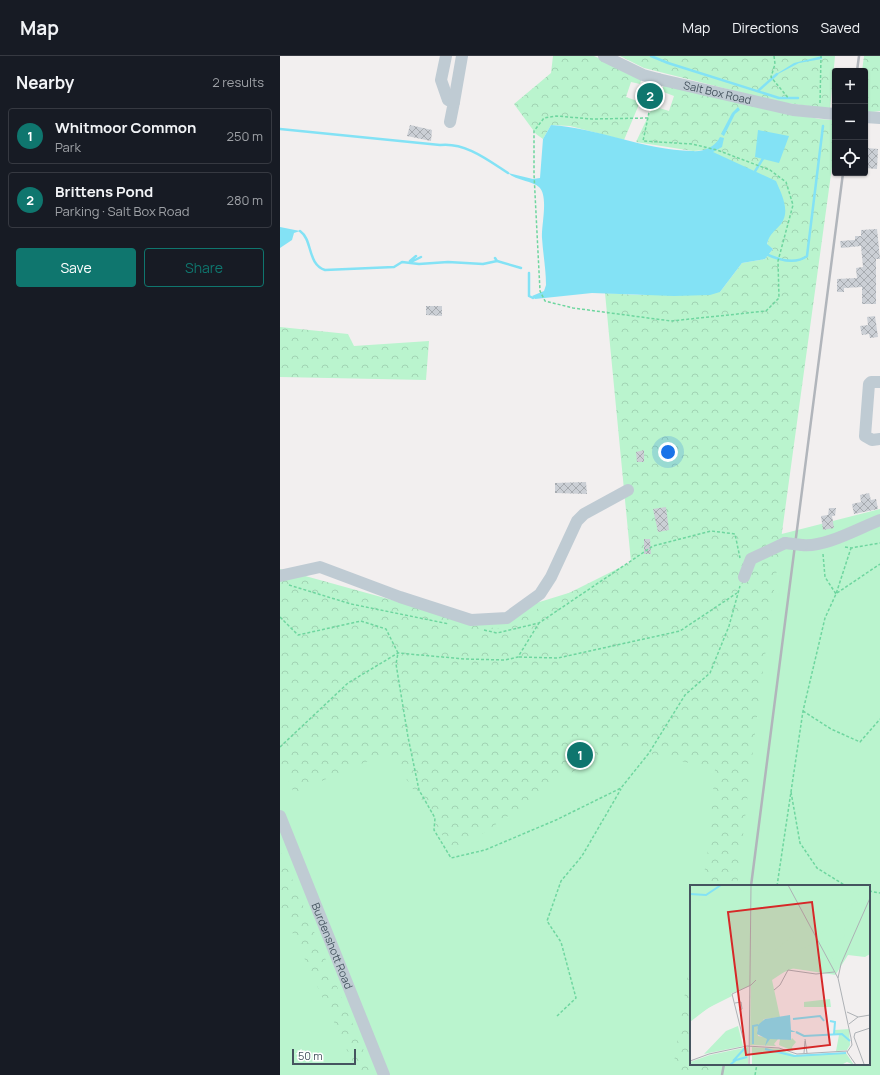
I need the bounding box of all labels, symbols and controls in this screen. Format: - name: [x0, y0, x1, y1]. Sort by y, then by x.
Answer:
- text: Map: [20, 15, 59, 41]
- text: Map: [682, 18, 710, 37]
- text: Directions: [732, 18, 799, 37]
- text: Saved: [821, 18, 860, 37]
- map controls: [832, 68, 868, 176]
- button: +: [832, 68, 868, 104]
- text: Nearby: [16, 71, 74, 94]
- text: 2 results: [212, 73, 264, 91]
- street label: Salt Box Road: [682, 77, 753, 107]
- pin: 2: [637, 81, 663, 111]
- button: −: [832, 104, 868, 140]
- text: Whitmoor Common: [55, 117, 196, 138]
- text: 1: [27, 127, 33, 145]
- text: 250 m: [227, 127, 263, 145]
- text: Park: [55, 138, 81, 156]
- button: locate: [832, 140, 868, 176]
- text: Brittens Pond: [55, 181, 153, 202]
- text: 2: [26, 191, 34, 209]
- text: 280 m: [226, 191, 263, 209]
- text: Parking · Salt Box Road: [55, 202, 189, 220]
- button: Save: [16, 248, 136, 287]
- button: Share: [144, 248, 264, 287]
- your location: [658, 442, 678, 462]
- pin: 1: [567, 740, 593, 770]
- inset map: [690, 885, 870, 1065]
- street label: Burdenshott Road: [309, 900, 357, 991]
- scale bar: [292, 1047, 356, 1066]
- text: 50 m: [298, 1048, 323, 1063]

